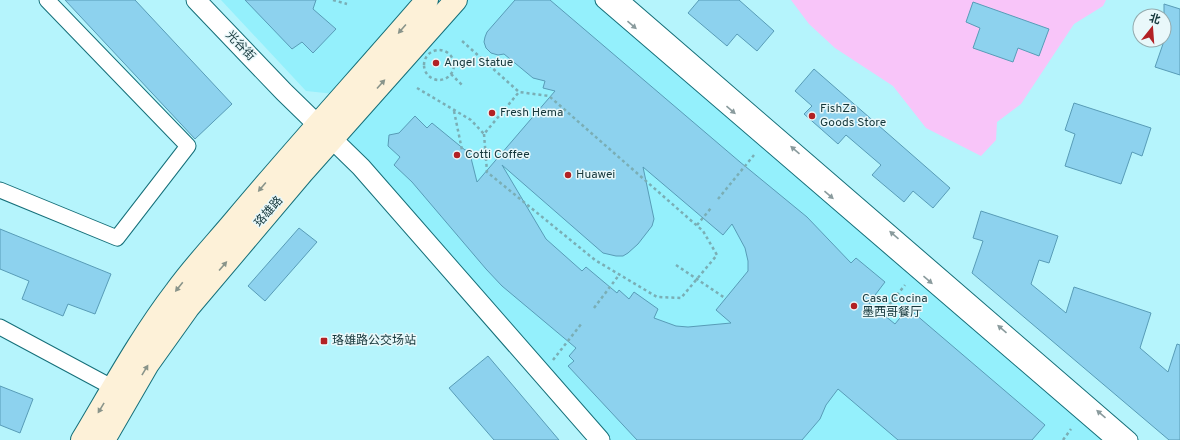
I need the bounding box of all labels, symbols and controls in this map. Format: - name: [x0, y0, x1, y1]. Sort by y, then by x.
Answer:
- north arrow: [1132, 8, 1172, 48]
- text: 北: [1147, 11, 1162, 28]
- one-way arrow: [627, 21, 638, 30]
- one-way arrow: [397, 24, 406, 35]
- street label: 光谷街: [222, 27, 258, 65]
- place label: Angel Statue: [444, 55, 513, 71]
- marker: Angel Statue: [431, 58, 441, 68]
- one-way arrow: [377, 79, 386, 89]
- place label: FishZa Goods Store: [820, 101, 886, 131]
- place label: Fresh Hema: [500, 105, 563, 121]
- one-way arrow: [726, 106, 736, 115]
- marker: Fresh Hema: [487, 108, 497, 118]
- marker: FishZa Goods Store: [807, 111, 817, 121]
- one-way arrow: [790, 146, 800, 155]
- place label: Cotti Coffee: [465, 147, 530, 163]
- marker: Cotti Coffee: [452, 150, 462, 160]
- place label: Huawei: [576, 167, 615, 183]
- marker: Huawei: [563, 170, 573, 180]
- one-way arrow: [258, 182, 267, 193]
- one-way arrow: [824, 191, 835, 200]
- street label: 珞雄路: [251, 193, 287, 231]
- one-way arrow: [888, 231, 899, 240]
- one-way arrow: [218, 261, 227, 271]
- one-way arrow: [923, 275, 933, 284]
- one-way arrow: [175, 282, 183, 293]
- place label: Casa Cocina 墨西哥餐厅: [862, 291, 928, 321]
- marker: Casa Cocina 墨西哥餐厅: [849, 301, 859, 311]
- one-way arrow: [997, 325, 1008, 334]
- place label: 珞雄路公交场站: [332, 333, 416, 349]
- marker: 珞雄路公交场站: [319, 336, 329, 346]
- one-way arrow: [141, 364, 148, 376]
- one-way arrow: [97, 402, 104, 414]
- one-way arrow: [1095, 410, 1106, 419]

